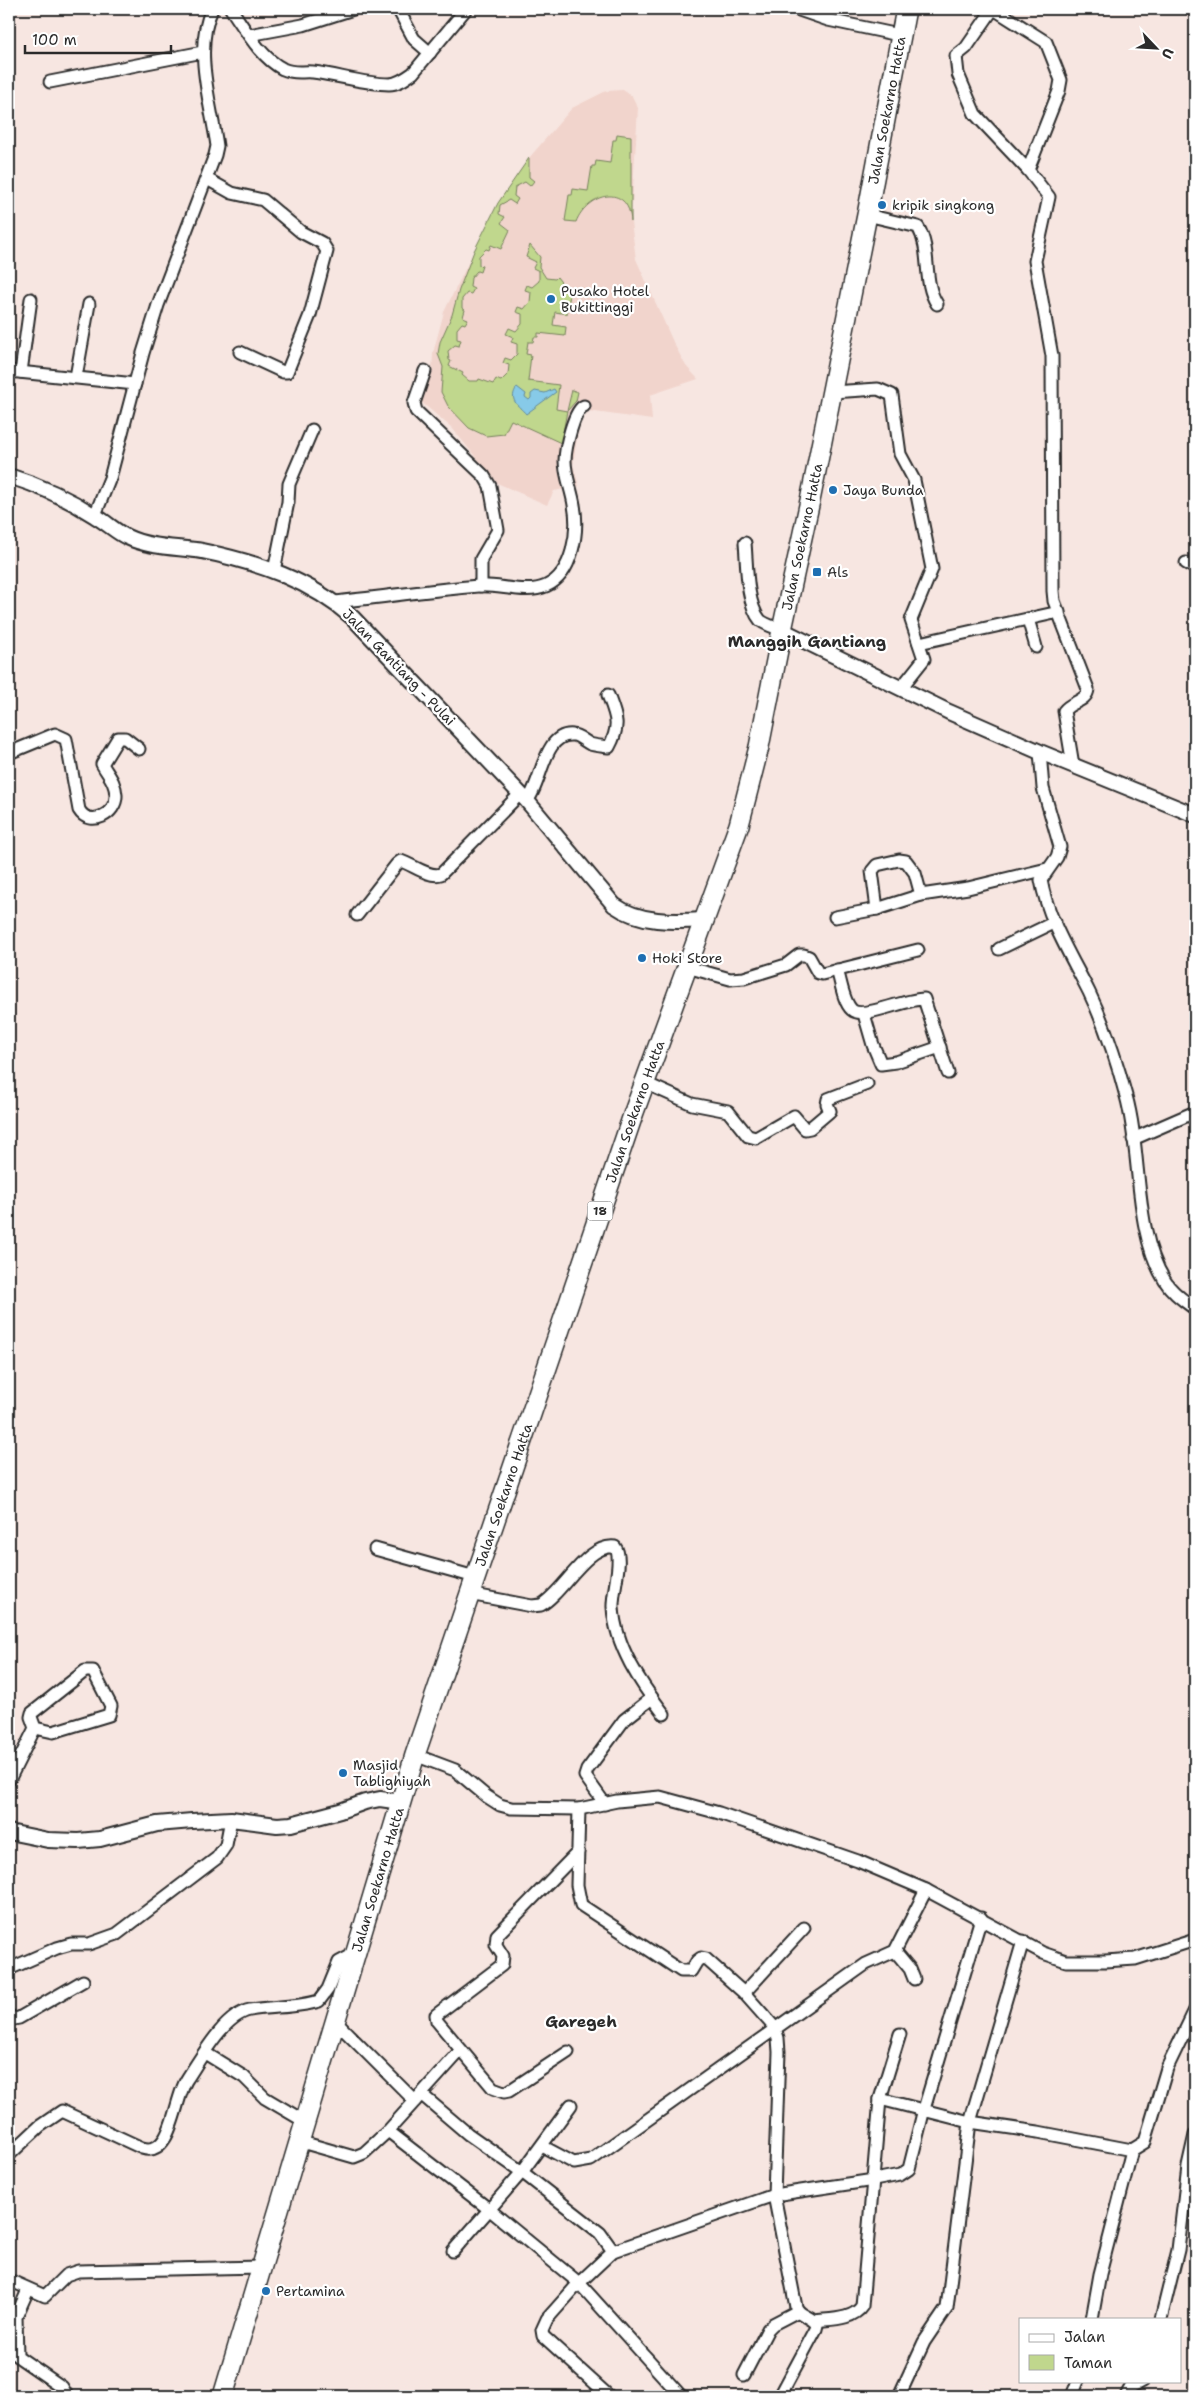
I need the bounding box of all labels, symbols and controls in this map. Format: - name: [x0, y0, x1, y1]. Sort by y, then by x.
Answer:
- scale bar: [25, 22, 171, 54]
- north arrow: [1132, 22, 1182, 72]
- text: 100 m: [32, 30, 77, 50]
- street label: Jalan Soekarno Hatta: [864, 35, 910, 186]
- text: U: [1158, 45, 1178, 62]
- place label: kripik singkong: [892, 196, 994, 214]
- marker: kripik singkong: [876, 199, 888, 211]
- place label: Pusako Hotel Bukittinggi: [561, 282, 650, 316]
- marker: Pusako Hotel Bukittinggi: [545, 293, 557, 305]
- street label: Jalan Soekarno Hatta: [777, 461, 826, 612]
- place label: Jaya Bunda: [843, 481, 924, 499]
- marker: Jaya Bunda: [827, 484, 839, 496]
- place label: Als: [827, 563, 848, 581]
- marker: Als: [811, 566, 823, 578]
- street label: Jalan Gantiang - Pulai: [339, 605, 459, 729]
- district label: Manggih Gantiang: [728, 631, 886, 652]
- place label: Hoki Store: [652, 949, 722, 967]
- marker: Hoki Store: [636, 952, 648, 964]
- street label: Jalan Soekarno Hatta: [601, 1038, 669, 1185]
- road number: 18: [588, 1202, 612, 1220]
- street label: Jalan Soekarno Hatta: [471, 1421, 536, 1569]
- place label: Masjid Tablighiyah: [353, 1756, 431, 1790]
- marker: Masjid Tablighiyah: [337, 1767, 349, 1779]
- street label: Jalan Soekarno Hatta: [348, 1805, 408, 1954]
- district label: Garegeh: [545, 2011, 617, 2032]
- place label: Pertamina: [276, 2282, 345, 2300]
- marker: Pertamina: [260, 2285, 272, 2297]
- legend: [1019, 2318, 1182, 2382]
- text: Jalan: [1064, 2327, 1105, 2347]
- text: Taman: [1064, 2353, 1112, 2373]

